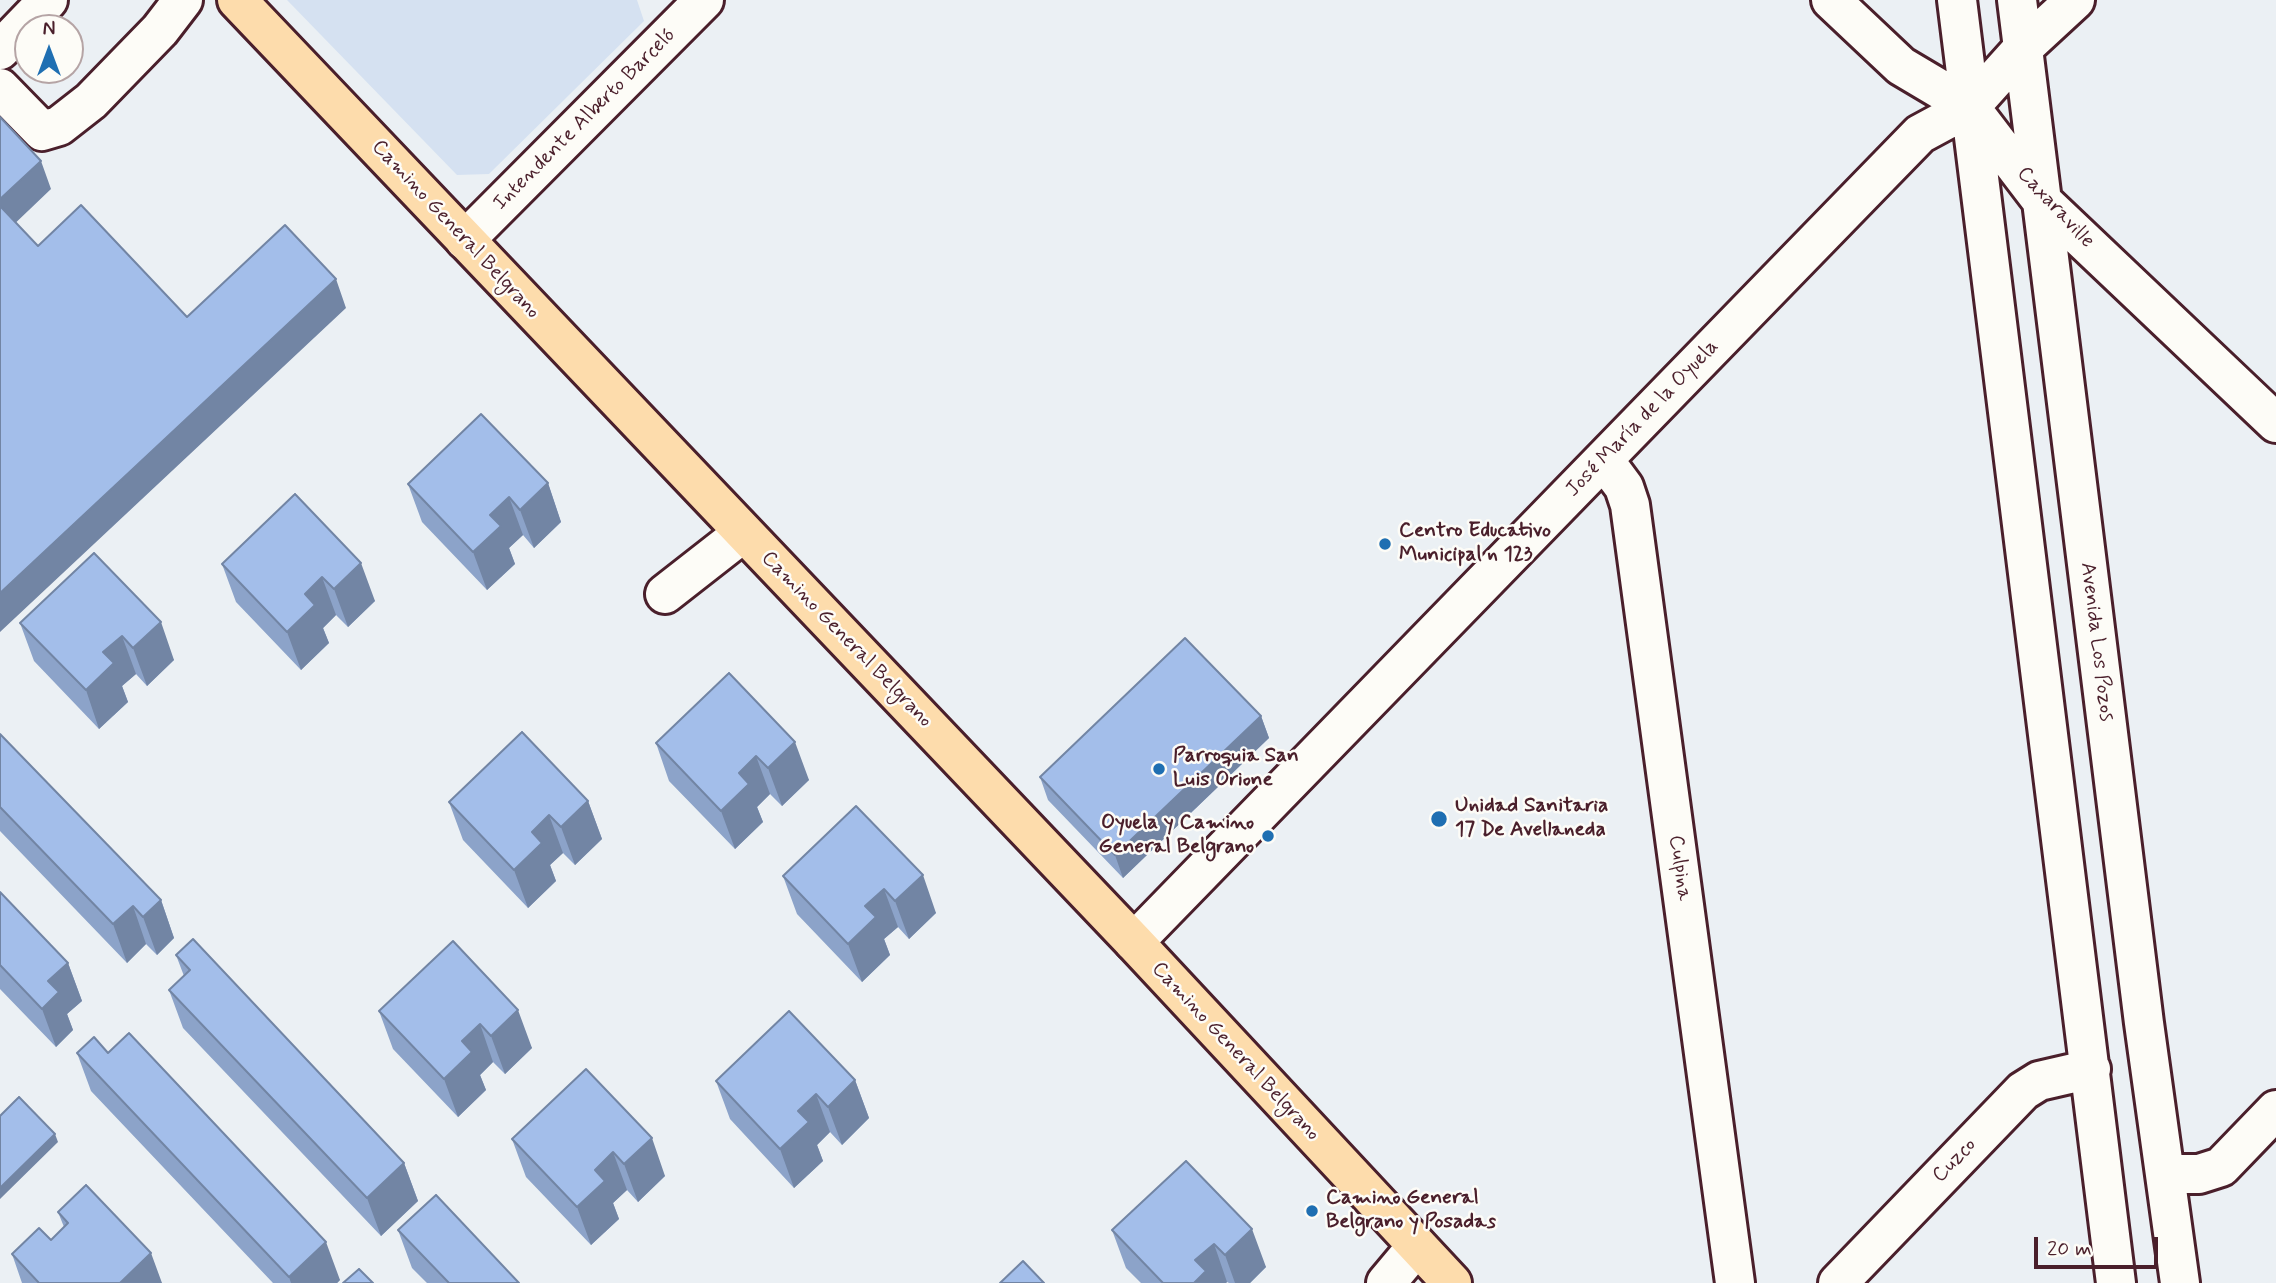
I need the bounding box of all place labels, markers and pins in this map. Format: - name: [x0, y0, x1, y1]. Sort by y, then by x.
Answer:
- place label: Centro Educativo Municipal n 123: [1399, 519, 1551, 569]
- marker: Centro Educativo Municipal n 123: [1377, 536, 1393, 552]
- place label: Parroquia San Luis Orione: [1173, 744, 1299, 794]
- marker: Parroquia San Luis Orione: [1151, 761, 1167, 777]
- place label: Unidad Sanitaria 17 De Avellaneda: [1455, 794, 1608, 844]
- marker: Unidad Sanitaria 17 De Avellaneda: [1429, 809, 1449, 829]
- place label: Oyuela y Camino General Belgrano: [1099, 811, 1254, 861]
- marker: Oyuela y Camino General Belgrano: [1260, 828, 1276, 844]
- place label: Camino General Belgrano y Posadas: [1326, 1186, 1496, 1236]
- marker: Camino General Belgrano y Posadas: [1304, 1203, 1320, 1219]

